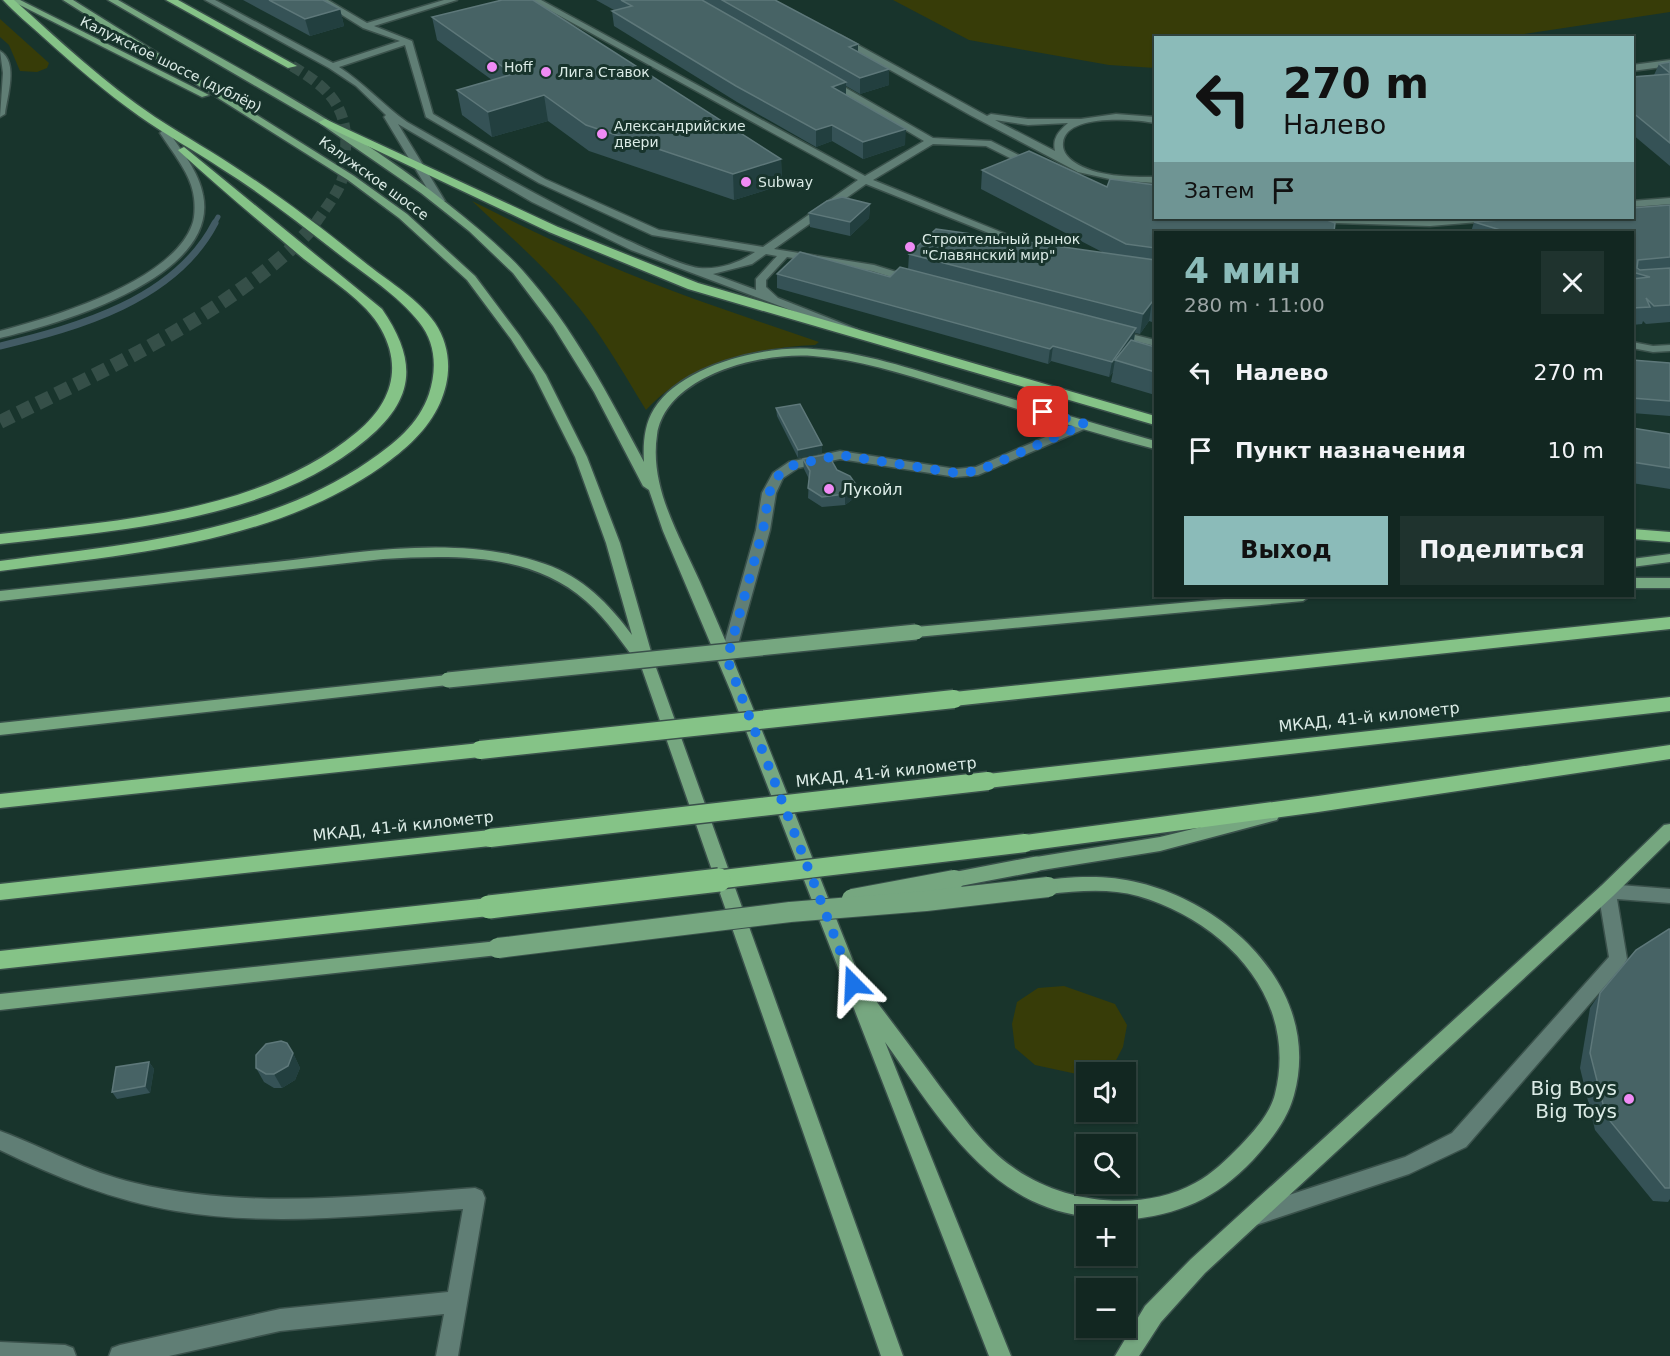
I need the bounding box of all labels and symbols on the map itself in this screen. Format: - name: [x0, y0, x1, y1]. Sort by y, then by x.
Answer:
- street label: Калужское шоссе (дублёр): [78, 13, 264, 115]
- place label: Hoff: [504, 59, 533, 75]
- marker: Hoff: [485, 60, 499, 74]
- place label: Лига Ставок: [558, 64, 650, 80]
- marker: Лига Ставок: [539, 65, 553, 79]
- place label: Александрийские двери: [614, 118, 746, 150]
- marker: Александрийские двери: [595, 127, 609, 141]
- street label: Калужское шоссе: [316, 133, 432, 223]
- place label: Subway: [758, 174, 813, 190]
- marker: Subway: [739, 175, 753, 189]
- place label: Строительный рынок "Славянский мир": [922, 231, 1080, 263]
- marker: Строительный рынок "Славянский мир": [903, 240, 917, 254]
- pin: [1017, 386, 1068, 437]
- place label: Лукойл: [841, 480, 903, 499]
- marker: Лукойл: [822, 482, 836, 496]
- street label: МКАД, 41-й километр: [1278, 698, 1460, 736]
- street label: МКАД, 41-й километр: [795, 753, 977, 791]
- street label: МКАД, 41-й километр: [312, 807, 494, 845]
- position arrow: [821, 952, 885, 1016]
- place label: Big Boys Big Toys: [1530, 1076, 1617, 1123]
- marker: Big Boys Big Toys: [1622, 1092, 1636, 1106]

